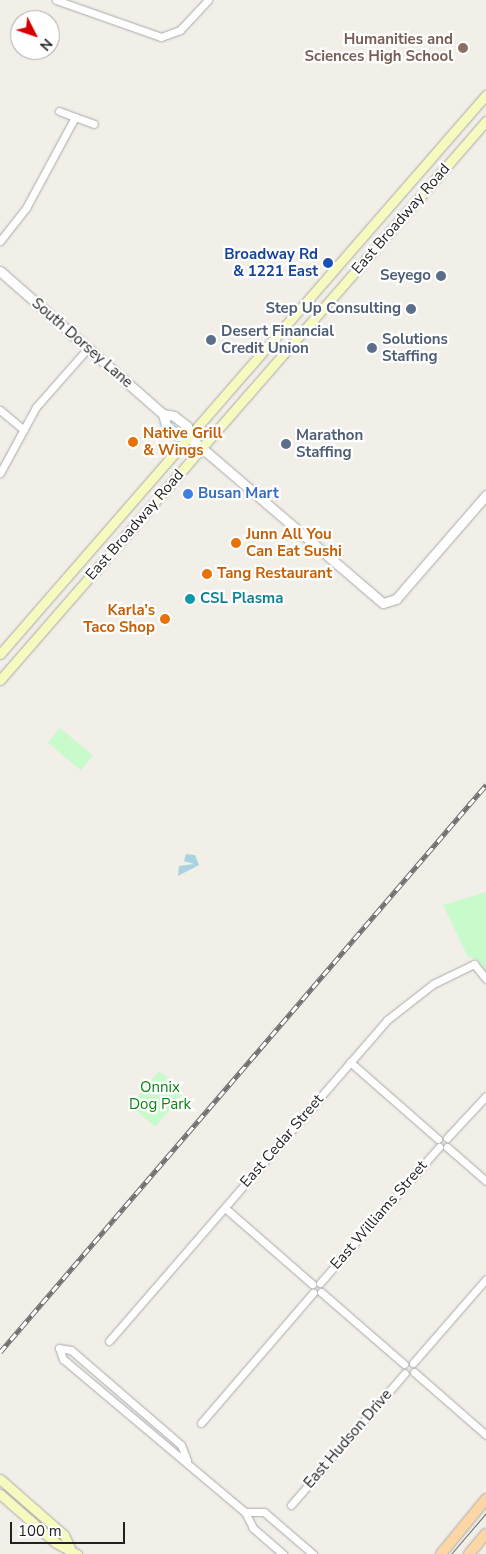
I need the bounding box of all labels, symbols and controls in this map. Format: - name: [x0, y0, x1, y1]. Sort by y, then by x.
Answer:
- north arrow: [10, 10, 60, 60]
- place label: Humanities and Sciences High School: [305, 30, 453, 65]
- text: N: [35, 34, 57, 55]
- marker: Humanities and Sciences High School: [457, 42, 469, 54]
- street label: East Broadway Road: [348, 160, 454, 278]
- place label: Broadway Rd & 1221 East: [224, 245, 318, 280]
- marker: Broadway Rd & 1221 East: [322, 257, 334, 269]
- place label: Seyego: [380, 267, 431, 285]
- marker: Seyego: [435, 270, 447, 282]
- street label: South Dorsey Lane: [28, 294, 136, 392]
- place label: Step Up Consulting: [266, 300, 401, 318]
- marker: Step Up Consulting: [405, 303, 417, 315]
- place label: Desert Financial Credit Union: [221, 322, 334, 357]
- place label: Solutions Staffing: [382, 330, 448, 365]
- marker: Desert Financial Credit Union: [205, 334, 217, 346]
- marker: Solutions Staffing: [366, 342, 378, 354]
- place label: Native Grill & Wings: [143, 424, 222, 459]
- place label: Marathon Staffing: [296, 426, 363, 461]
- marker: Native Grill & Wings: [127, 436, 139, 448]
- marker: Marathon Staffing: [280, 438, 292, 450]
- street label: East Broadway Road: [82, 466, 188, 584]
- place label: Busan Mart: [198, 485, 279, 503]
- marker: Busan Mart: [182, 488, 194, 500]
- place label: Junn All You Can Eat Sushi: [246, 525, 342, 560]
- marker: Junn All You Can Eat Sushi: [230, 537, 242, 549]
- place label: Tang Restaurant: [217, 565, 332, 583]
- marker: Tang Restaurant: [201, 568, 213, 580]
- place label: CSL Plasma: [200, 590, 283, 608]
- marker: CSL Plasma: [184, 593, 196, 605]
- place label: Karla’s Taco Shop: [83, 601, 155, 636]
- marker: Karla’s Taco Shop: [159, 613, 171, 625]
- park label: Onnix Dog Park: [129, 1078, 191, 1113]
- street label: East Cedar Street: [237, 1091, 327, 1191]
- street label: East Williams Street: [327, 1157, 431, 1273]
- street label: East Hudson Drive: [300, 1386, 396, 1492]
- scale bar: [12, 1512, 128, 1544]
- text: 100 m: [18, 1521, 62, 1541]

